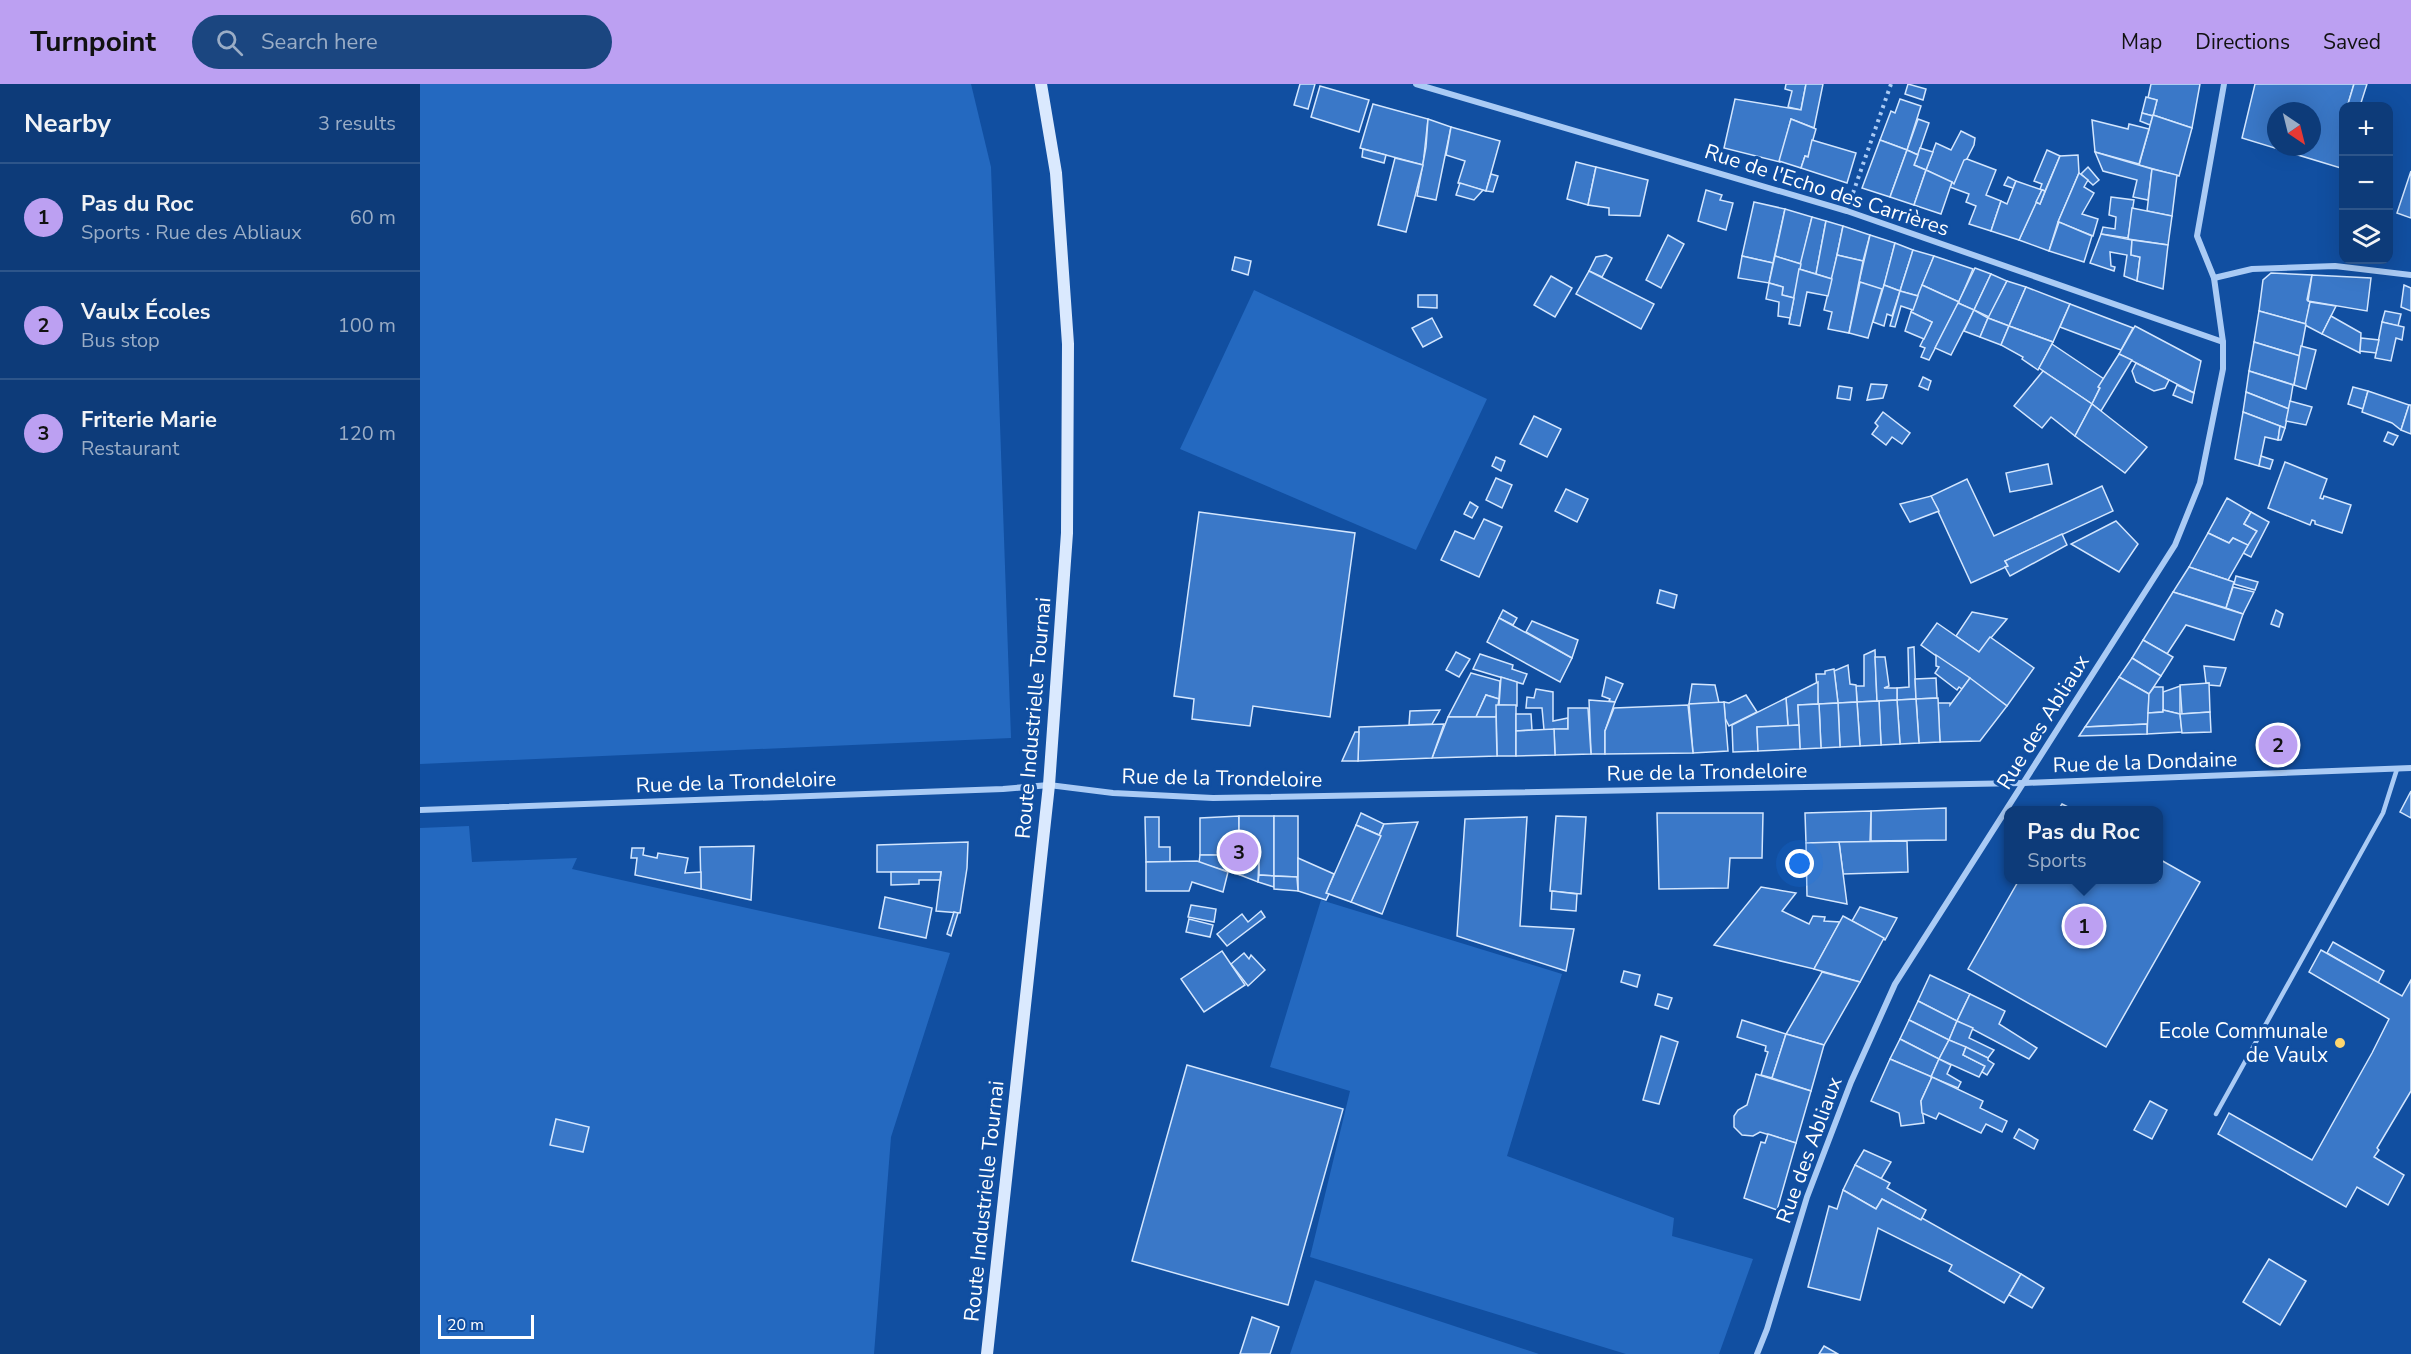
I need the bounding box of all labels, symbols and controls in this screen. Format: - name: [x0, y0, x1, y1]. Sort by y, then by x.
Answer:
- search box: [192, 15, 612, 69]
- text: Turnpoint: [30, 23, 156, 61]
- icon: search: [213, 26, 246, 59]
- text: Search here: [261, 27, 378, 57]
- text: Map: [2121, 28, 2162, 56]
- text: Directions: [2195, 28, 2290, 56]
- text: Saved: [2323, 28, 2381, 56]
- north arrow: [2267, 102, 2321, 156]
- map controls: [2339, 102, 2393, 264]
- button: +: [2339, 102, 2393, 156]
- text: Nearby: [24, 106, 111, 141]
- text: 3 results: [318, 110, 396, 137]
- street label: Rue de l'Echo des Carrières: [1701, 137, 1953, 243]
- button: −: [2339, 156, 2393, 210]
- text: Pas du Roc: [81, 189, 193, 219]
- text: 1: [38, 204, 50, 231]
- text: 60 m: [350, 204, 396, 231]
- button: layers: [2339, 210, 2393, 264]
- text: Sports · Rue des Abliaux: [81, 219, 302, 246]
- text: Vaulx Écoles: [81, 297, 211, 327]
- text: 2: [38, 312, 50, 339]
- text: 100 m: [338, 312, 396, 339]
- text: Bus stop: [81, 327, 160, 354]
- text: Friterie Marie: [81, 405, 217, 435]
- text: 3: [38, 420, 50, 447]
- text: 120 m: [338, 420, 396, 447]
- text: Restaurant: [81, 435, 179, 462]
- street label: Route Industrielle Tournai: [1009, 596, 1057, 840]
- street label: Rue des Abliaux: [1990, 649, 2096, 795]
- pin: 2: [2258, 722, 2298, 768]
- street label: Rue de la Dondaine: [2052, 745, 2238, 779]
- street label: Rue de la Trondeloire: [1606, 756, 1808, 788]
- street label: Rue de la Trondeloire: [1121, 762, 1323, 794]
- street label: Rue de la Trondeloire: [635, 765, 837, 799]
- popup: [2004, 806, 2163, 884]
- text: Pas du Roc: [2027, 817, 2140, 847]
- pin: 3: [1220, 830, 1258, 874]
- text: Sports: [2027, 847, 2087, 874]
- your location: [1785, 849, 1814, 878]
- pin: 1: [2064, 904, 2104, 948]
- place label: Ecole Communale de Vaulx: [2159, 1017, 2328, 1069]
- marker: Ecole Communale de Vaulx: [2333, 1036, 2347, 1050]
- street label: Rue des Abliaux: [1770, 1073, 1848, 1227]
- street label: Route Industrielle Tournai: [957, 1079, 1011, 1323]
- scale bar: [438, 1312, 534, 1340]
- text: 20 m: [447, 1314, 484, 1336]

